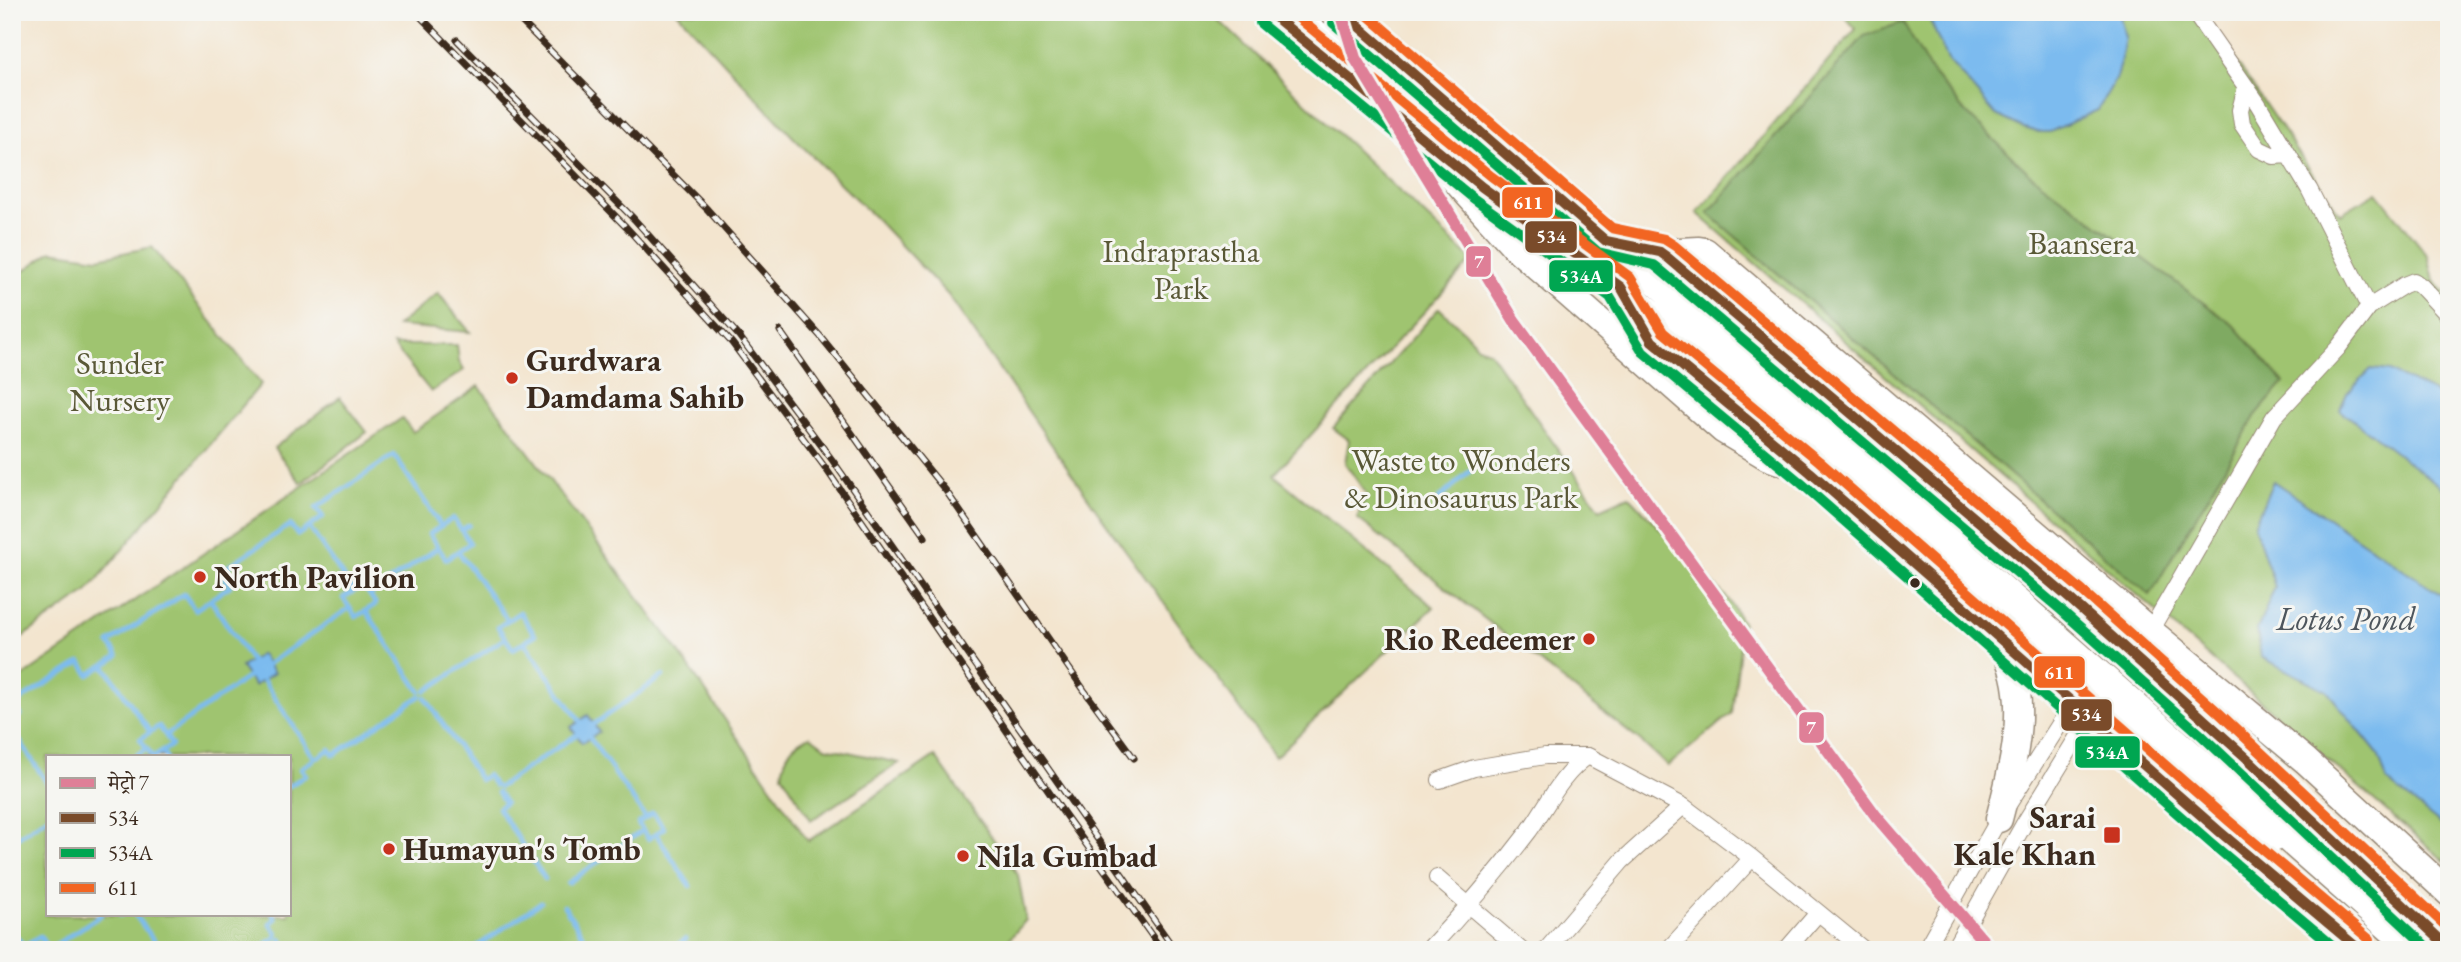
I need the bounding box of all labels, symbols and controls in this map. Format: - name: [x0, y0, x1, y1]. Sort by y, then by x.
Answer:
- line badge: 611: [1501, 186, 1554, 219]
- text: 611: [1513, 190, 1543, 215]
- line badge: 534: [1524, 220, 1578, 254]
- park label: Baansera: [2028, 222, 2136, 264]
- text: 534: [1536, 224, 1567, 249]
- park label: Indraprastha Park: [1102, 230, 1260, 309]
- line badge: 7: [1465, 245, 1492, 278]
- text: 7: [1474, 249, 1485, 274]
- line badge: 534A: [1548, 259, 1614, 293]
- text: 534A: [1559, 264, 1603, 289]
- place label: Gurdwara Damdama Sahib: [526, 339, 744, 418]
- park label: Sunder Nursery: [70, 342, 171, 421]
- marker: Gurdwara Damdama Sahib: [504, 370, 520, 386]
- park label: Waste to Wonders & Dinosaurus Park: [1344, 439, 1579, 518]
- place label: North Pavilion: [214, 556, 415, 598]
- marker: North Pavilion: [192, 569, 208, 585]
- unlabelled marker: [1908, 576, 1922, 590]
- water label: Lotus Pond: [2275, 597, 2417, 640]
- place label: Rio Redeemer: [1384, 618, 1576, 660]
- marker: Rio Redeemer: [1581, 631, 1597, 647]
- line badge: 611: [2033, 655, 2086, 689]
- text: 611: [2044, 660, 2074, 685]
- line badge: 534: [2060, 698, 2113, 732]
- text: 534: [2071, 702, 2102, 727]
- line badge: 7: [1798, 711, 1825, 744]
- text: 7: [1806, 715, 1817, 740]
- line badge: 534A: [2074, 735, 2141, 769]
- text: 534A: [2085, 740, 2129, 765]
- legend: [46, 755, 290, 916]
- text: मेट्रो 7: [107, 769, 150, 796]
- place label: Sarai Kale Khan: [1954, 796, 2097, 875]
- text: 534: [108, 804, 139, 831]
- marker: Sarai Kale Khan: [2102, 825, 2122, 845]
- place label: Humayun's Tomb: [403, 828, 641, 870]
- place label: Nila Gumbad: [977, 835, 1158, 877]
- text: 534A: [108, 839, 153, 866]
- marker: Humayun's Tomb: [381, 841, 397, 857]
- marker: Nila Gumbad: [955, 848, 971, 864]
- text: 611: [108, 874, 138, 901]

